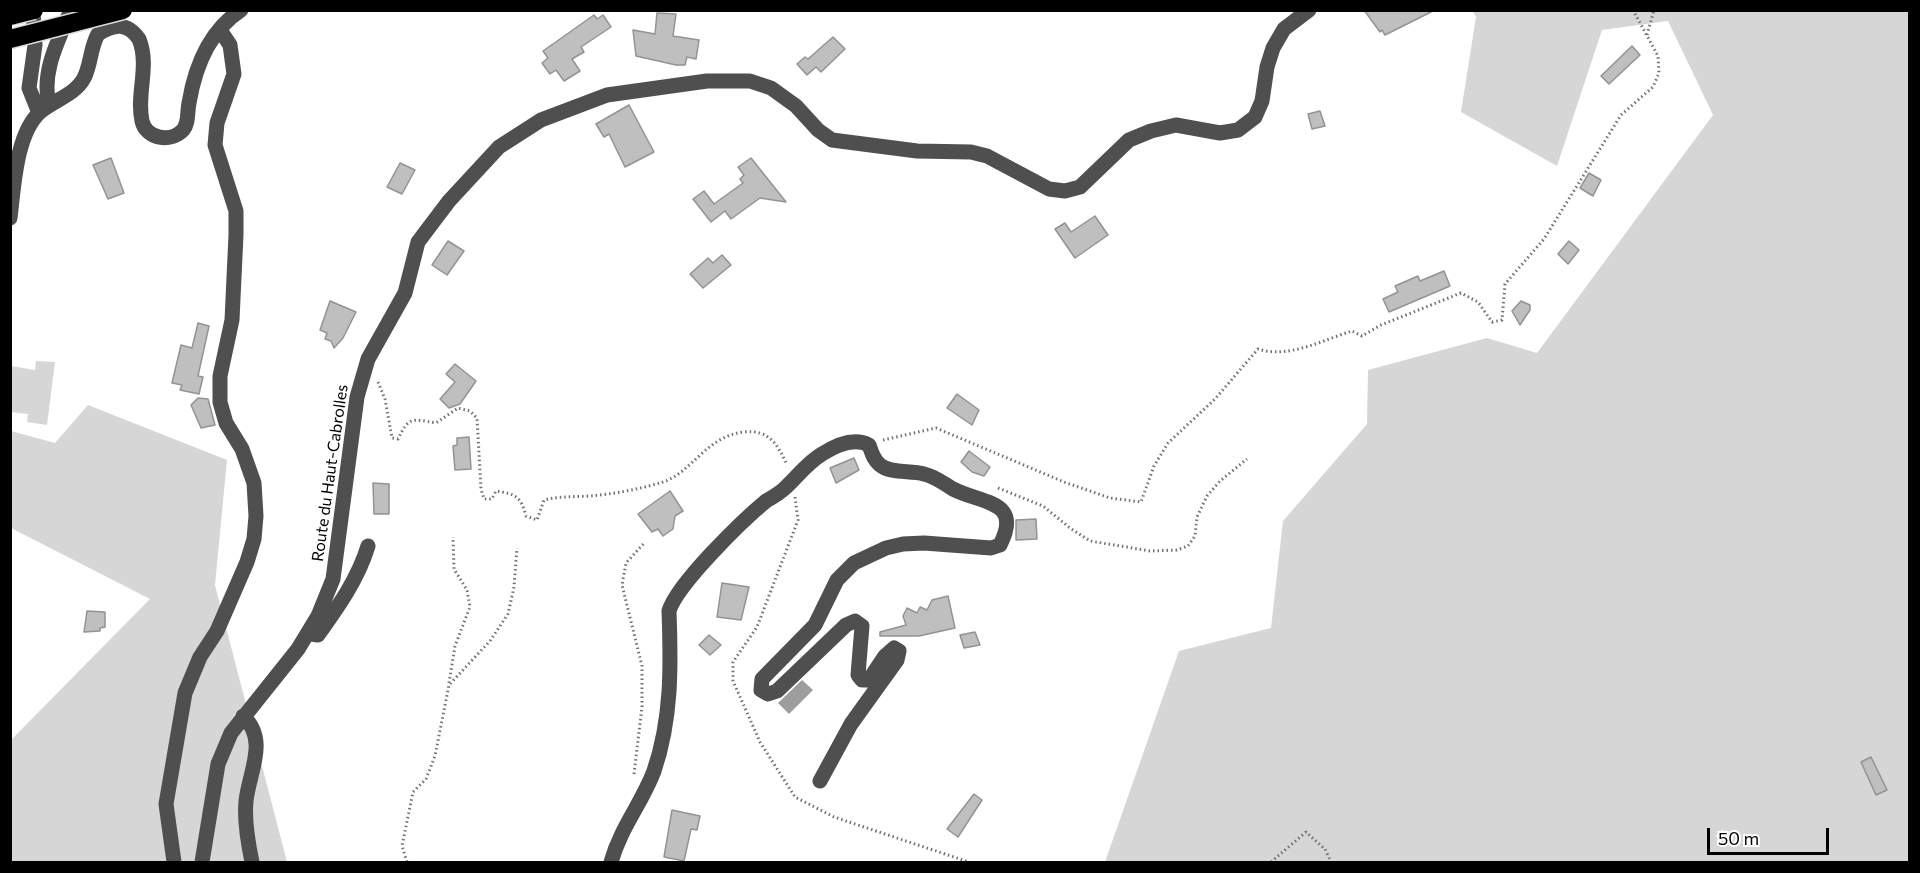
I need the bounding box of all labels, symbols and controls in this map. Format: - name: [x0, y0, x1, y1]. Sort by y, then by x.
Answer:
- street label: Route du Haut-Cabrolles: [308, 383, 352, 563]
- scale bar: [1710, 816, 1832, 854]
- text: 50 m: [1718, 827, 1759, 849]

